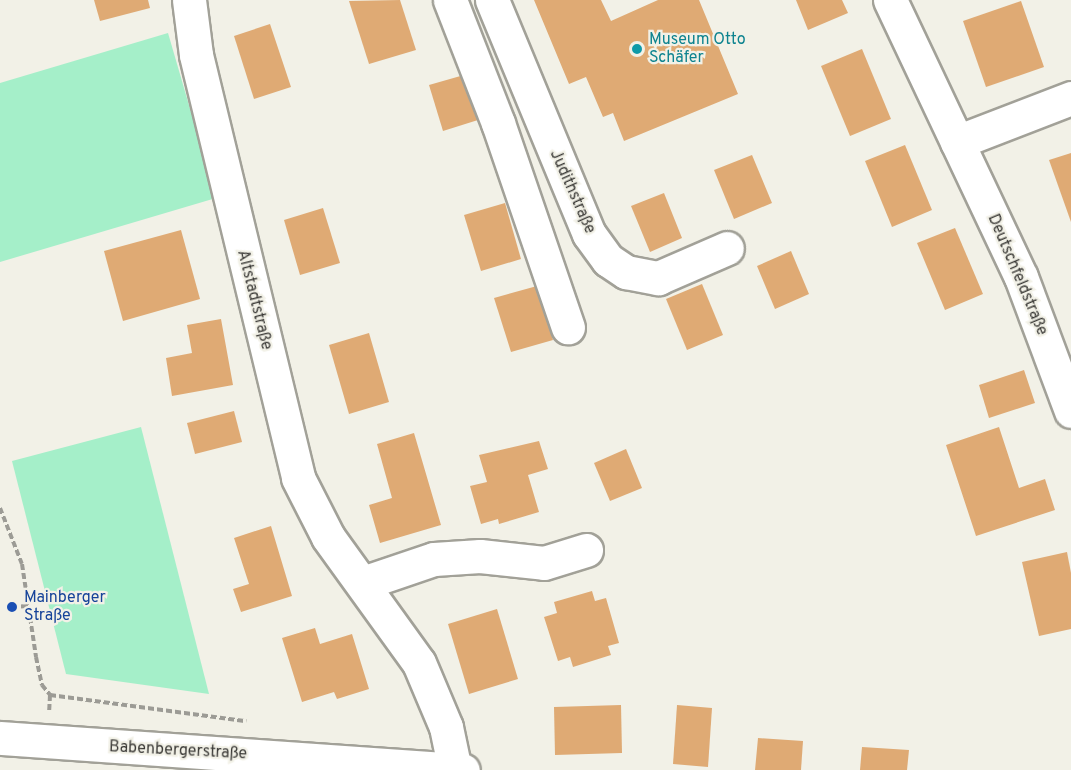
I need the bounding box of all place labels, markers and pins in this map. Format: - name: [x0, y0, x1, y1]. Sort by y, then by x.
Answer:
- place label: Museum Otto Schäfer: [649, 30, 746, 68]
- marker: Museum Otto Schäfer: [630, 42, 644, 56]
- place label: Mainberger Straße: [24, 588, 106, 626]
- marker: Mainberger Straße: [5, 600, 19, 614]

